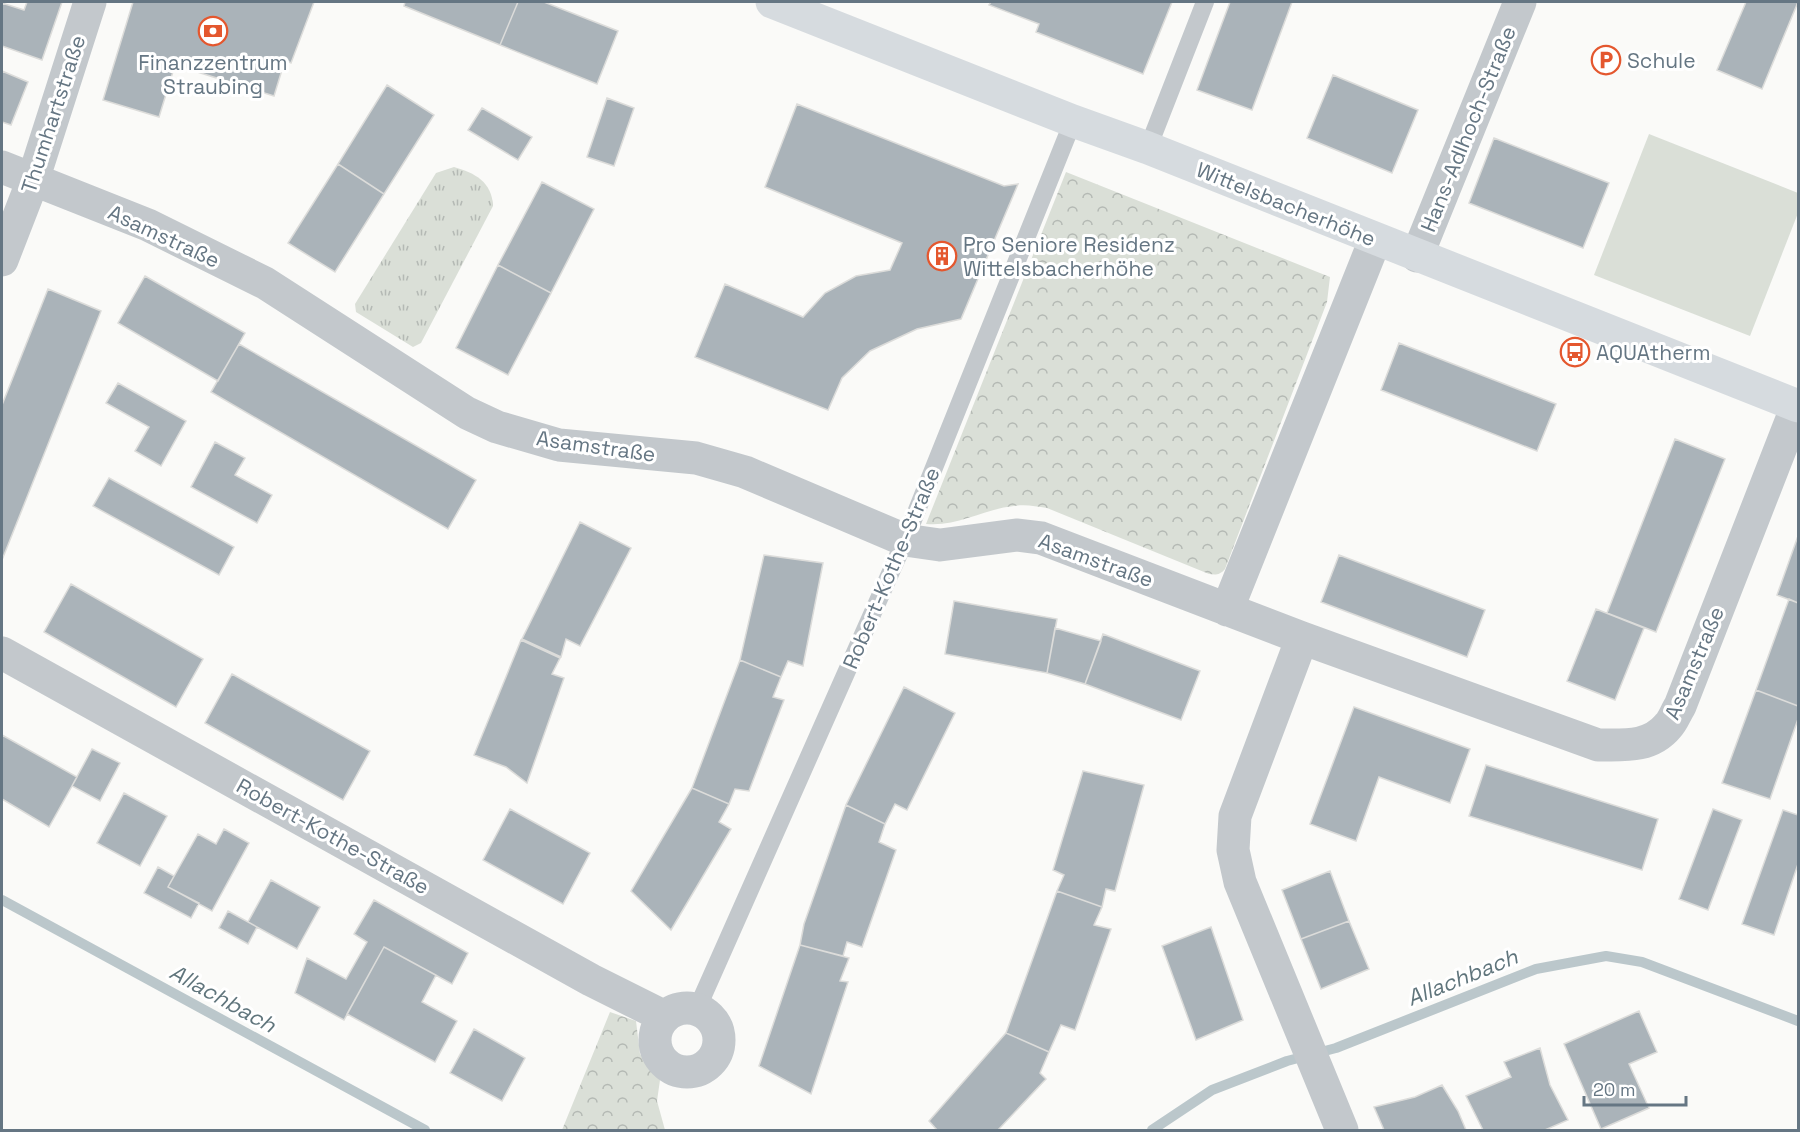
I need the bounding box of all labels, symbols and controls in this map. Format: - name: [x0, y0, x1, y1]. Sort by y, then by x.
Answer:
- bank icon: Finanzzentrum Straubing: [197, 15, 229, 47]
- street label: Hans-Adlhoch-Straße: [1414, 22, 1522, 236]
- street label: Thumhartstraße: [15, 32, 91, 196]
- parking icon: Schule: [1590, 44, 1622, 76]
- place label: Schule: [1627, 47, 1696, 74]
- place label: Finanzzentrum Straubing: [138, 49, 288, 100]
- street label: Wittelsbacherhöhe: [1192, 156, 1380, 252]
- street label: Asamstraße: [104, 198, 224, 274]
- place label: Pro Seniore Residenz Wittelsbacherhöhe: [963, 231, 1175, 282]
- building icon: Pro Seniore Residenz Wittelsbacherhöhe: [926, 240, 958, 272]
- bus stop icon: AQUAtherm: [1559, 336, 1591, 368]
- place label: AQUAtherm: [1596, 339, 1711, 366]
- street label: Asamstraße: [535, 424, 657, 468]
- street label: Robert-Kothe-Straße: [836, 463, 946, 673]
- street label: Asamstraße: [1035, 527, 1157, 593]
- street label: Asamstraße: [1658, 602, 1730, 724]
- street label: Robert-Kothe-Straße: [232, 772, 434, 900]
- water label: Allachbach: [1403, 942, 1522, 1012]
- water label: Allachbach: [165, 957, 281, 1039]
- scale bar: [1584, 1069, 1686, 1107]
- text: 20 m: [1593, 1078, 1636, 1101]

